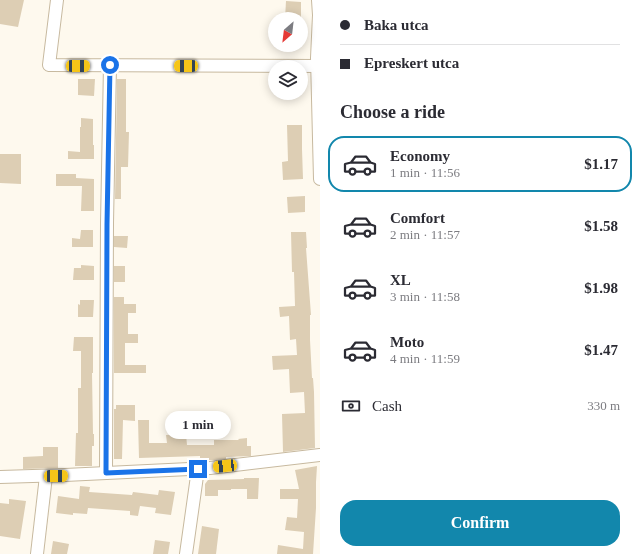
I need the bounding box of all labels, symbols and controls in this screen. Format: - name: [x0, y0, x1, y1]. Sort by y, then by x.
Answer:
- north arrow: [268, 12, 308, 52]
- map controls: [268, 12, 308, 100]
- text: Baka utca: [364, 17, 429, 33]
- text: Epreskert utca: [364, 55, 459, 71]
- route start: [101, 56, 119, 74]
- car: [66, 60, 90, 72]
- car: [174, 60, 198, 72]
- button: layers: [268, 60, 308, 100]
- text: Choose a ride: [340, 102, 445, 122]
- icon: car: [342, 146, 378, 182]
- text: Economy: [390, 148, 450, 164]
- text: $1.17: [584, 156, 618, 172]
- text: 1 min · 11:56: [390, 165, 460, 180]
- icon: car: [342, 208, 378, 244]
- text: Comfort: [390, 210, 445, 226]
- text: $1.58: [584, 218, 618, 234]
- text: 2 min · 11:57: [390, 227, 460, 242]
- icon: car: [342, 270, 378, 306]
- text: XL: [390, 272, 411, 288]
- text: $1.98: [584, 280, 618, 296]
- text: 3 min · 11:58: [390, 289, 460, 304]
- icon: car: [342, 332, 378, 368]
- text: Moto: [390, 334, 424, 350]
- text: $1.47: [584, 342, 618, 358]
- text: 4 min · 11:59: [390, 351, 460, 366]
- icon: cash: [340, 395, 362, 417]
- text: Cash: [372, 398, 402, 414]
- text: 330 m: [587, 398, 620, 413]
- callout: 1 min: [165, 411, 231, 439]
- text: 1 min: [182, 417, 214, 432]
- car: [212, 459, 238, 473]
- route end: [189, 460, 207, 478]
- car: [44, 470, 68, 482]
- button: Confirm: [340, 500, 620, 546]

